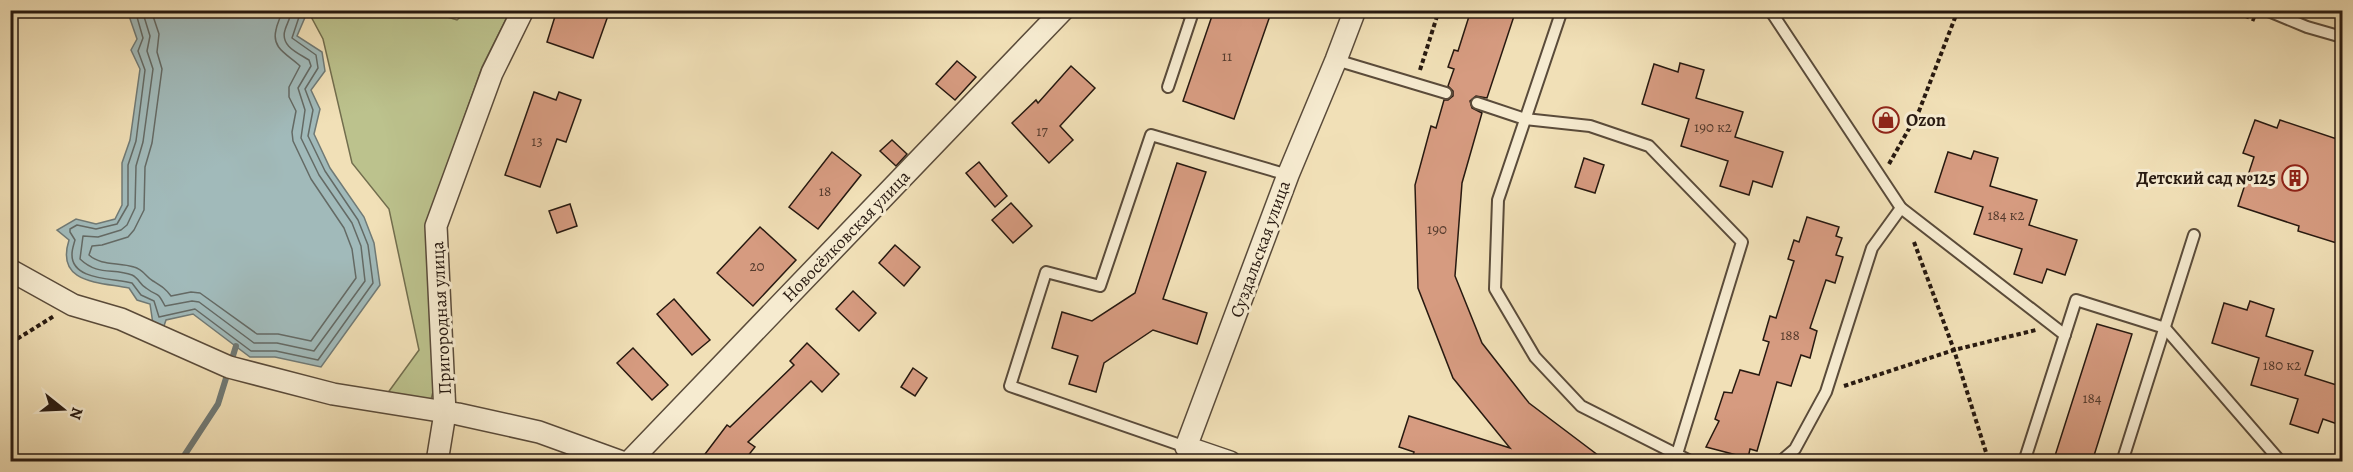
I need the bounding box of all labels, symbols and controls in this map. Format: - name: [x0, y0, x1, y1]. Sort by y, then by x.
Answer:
- house number: 11: [1222, 46, 1232, 66]
- shop icon: Ozon: [1871, 105, 1901, 135]
- place label: Ozon: [1906, 108, 1946, 132]
- house number: 190 к2: [1694, 117, 1732, 137]
- house number: 17: [1036, 121, 1048, 141]
- house number: 13: [531, 131, 543, 151]
- building icon: Детский сад №125: [2280, 163, 2310, 193]
- street label: Новосёлковская улица: [777, 164, 916, 307]
- place label: Детский сад №125: [2136, 166, 2276, 190]
- street label: Суздальская улица: [1224, 176, 1296, 321]
- house number: 18: [819, 181, 831, 201]
- house number: 184 к2: [1987, 205, 2025, 225]
- house number: 190: [1427, 219, 1447, 239]
- street label: Пригородная улица: [425, 240, 457, 395]
- house number: 20: [749, 256, 765, 276]
- house number: 188: [1780, 325, 1800, 345]
- house number: 180 к2: [2263, 355, 2301, 375]
- north arrow: [33, 379, 93, 439]
- house number: 184: [2082, 388, 2102, 408]
- text: N: [64, 404, 89, 423]

